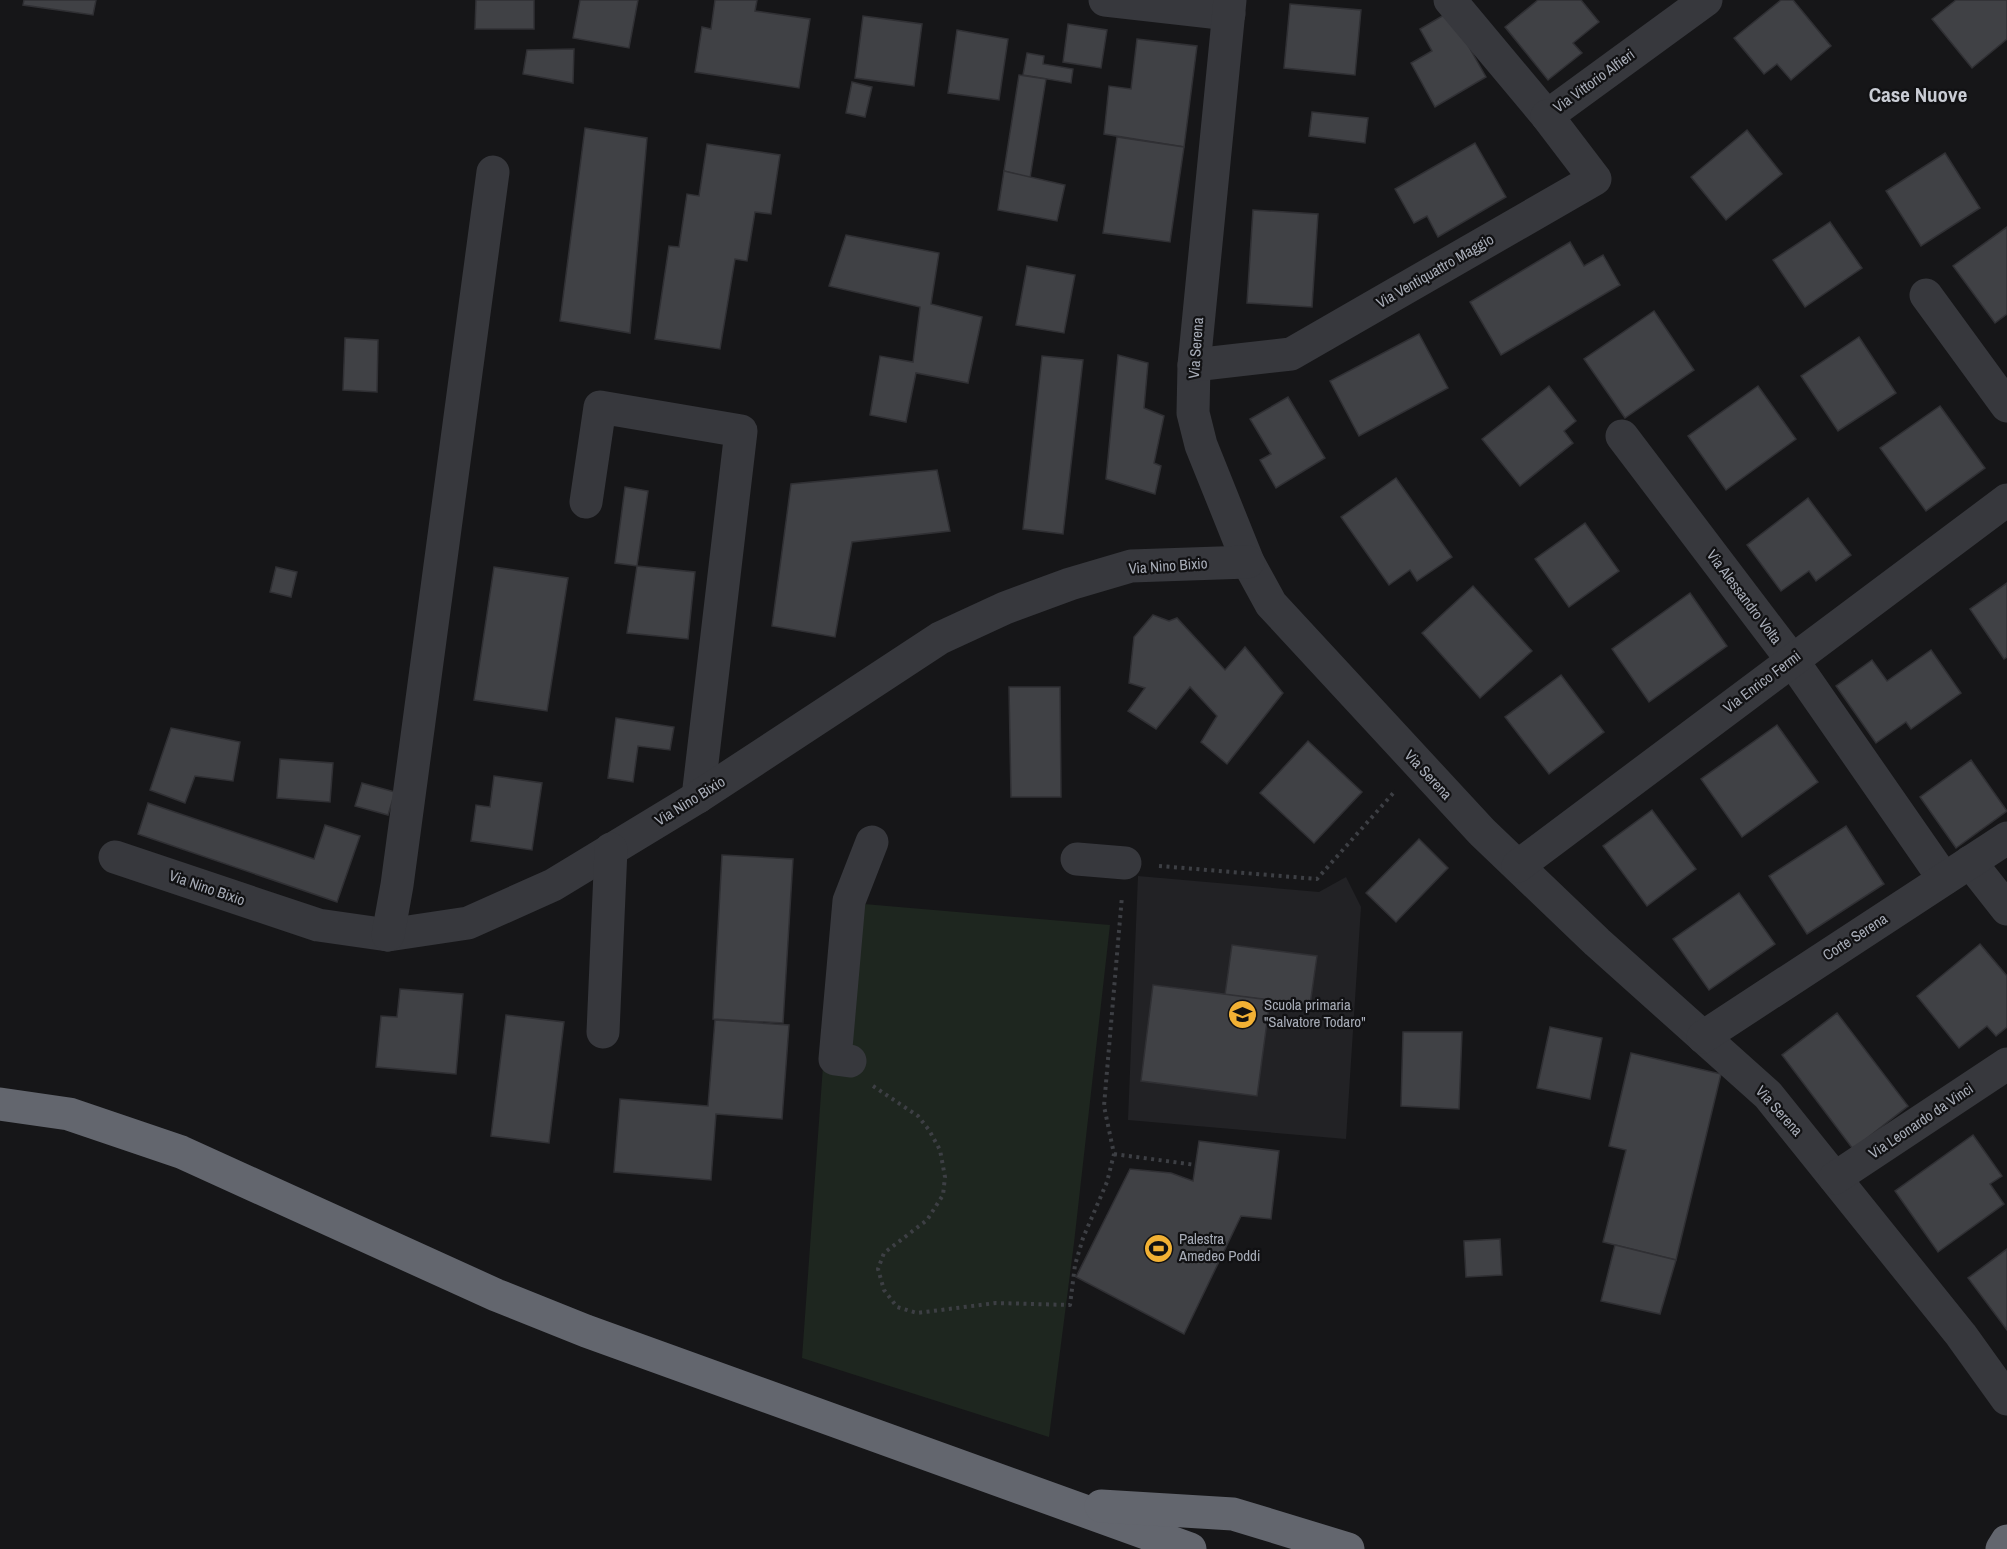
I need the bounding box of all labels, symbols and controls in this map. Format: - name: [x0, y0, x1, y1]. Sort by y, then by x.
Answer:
- street label: Via Vittorio Alfieri: [1549, 44, 1639, 117]
- district label: Case Nuove: [1869, 80, 1967, 109]
- street label: Via Ventiquattro Maggio: [1372, 228, 1497, 313]
- street label: Via Serena: [1183, 316, 1208, 379]
- street label: Via Alessandro Volta: [1702, 545, 1787, 648]
- street label: Via Nino Bixio: [1128, 552, 1208, 579]
- street label: Via Enrico Fermi: [1719, 645, 1805, 718]
- street label: Via Serena: [1400, 745, 1457, 804]
- street label: Via Nino Bixio: [651, 771, 729, 830]
- street label: Via Nino Bixio: [166, 865, 248, 910]
- street label: Corte Serena: [1818, 908, 1891, 965]
- place label: Scuola primaria "Salvatore Todaro": [1264, 994, 1366, 1032]
- school or university icon: Scuola primaria "Salvatore Todaro": [1227, 998, 1259, 1030]
- street label: Via Leonardo da Vinci: [1864, 1078, 1977, 1163]
- street label: Via Serena: [1751, 1081, 1808, 1141]
- place label: Palestra Amedeo Poddi: [1178, 1228, 1260, 1266]
- sports icon: Palestra Amedeo Poddi: [1142, 1232, 1174, 1264]

